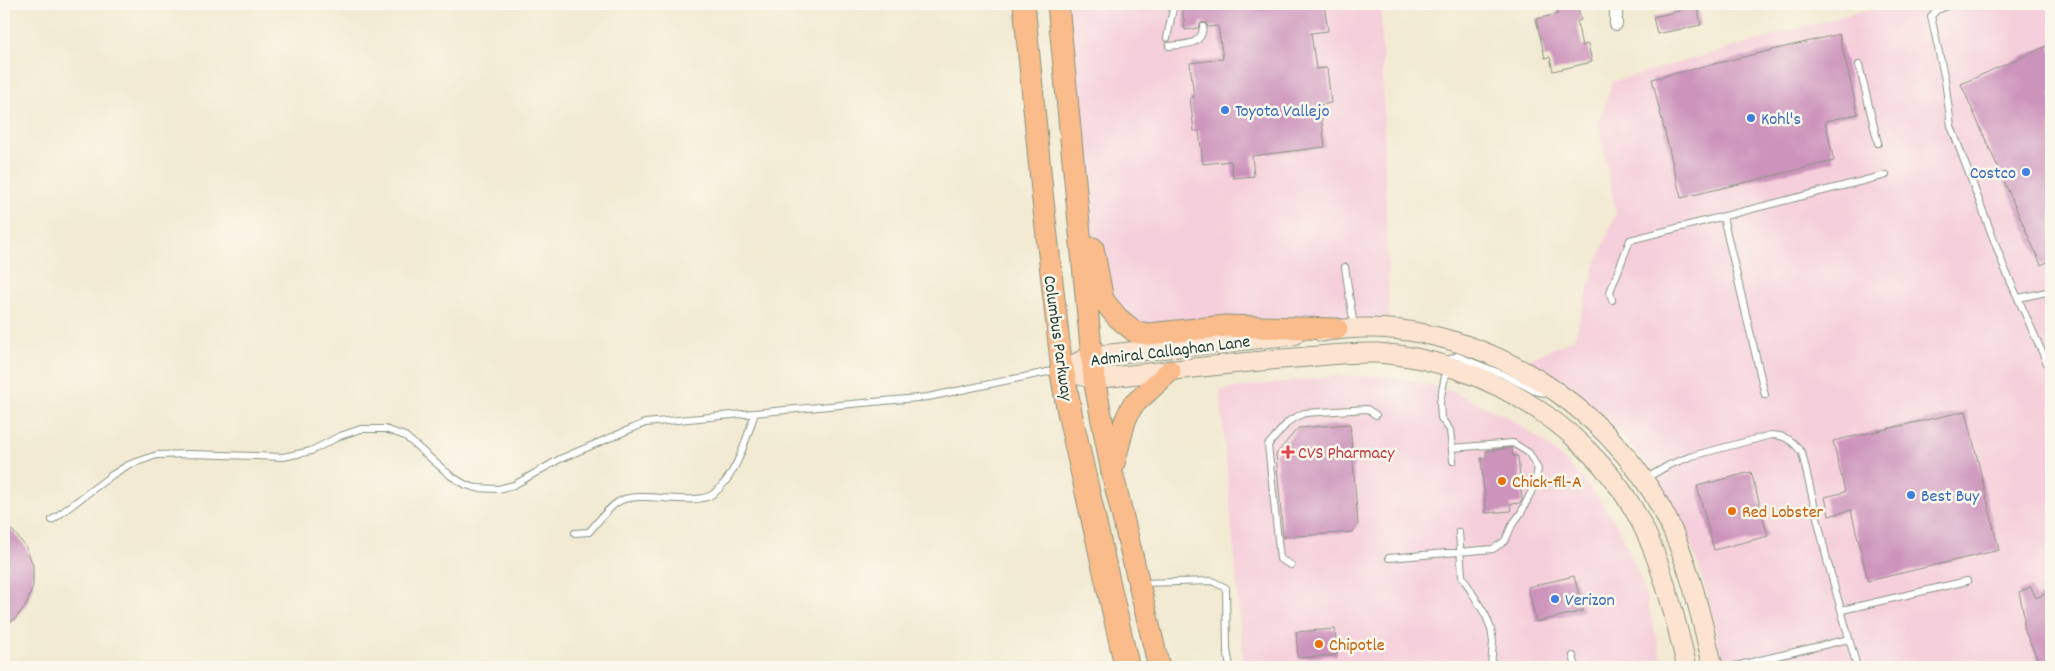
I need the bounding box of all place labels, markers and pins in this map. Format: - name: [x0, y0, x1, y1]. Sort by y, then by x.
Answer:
- place label: Toyota Vallejo: [1235, 100, 1329, 125]
- marker: Toyota Vallejo: [1219, 104, 1231, 116]
- place label: Kohl's: [1761, 108, 1801, 133]
- marker: Kohl's: [1745, 112, 1757, 124]
- place label: Costco: [1970, 162, 2016, 187]
- marker: Costco: [2020, 166, 2032, 178]
- place label: CVS Pharmacy: [1298, 442, 1395, 467]
- marker: CVS Pharmacy: [1282, 446, 1294, 458]
- place label: Chick-fil-A: [1512, 471, 1582, 496]
- marker: Chick-fil-A: [1496, 475, 1508, 487]
- place label: Best Buy: [1921, 485, 1980, 510]
- marker: Best Buy: [1905, 489, 1917, 501]
- place label: Red Lobster: [1742, 501, 1824, 526]
- marker: Red Lobster: [1726, 505, 1738, 517]
- place label: Verizon: [1565, 589, 1615, 614]
- marker: Verizon: [1549, 593, 1561, 605]
- place label: Chipotle: [1329, 634, 1385, 659]
- marker: Chipotle: [1313, 638, 1325, 650]

